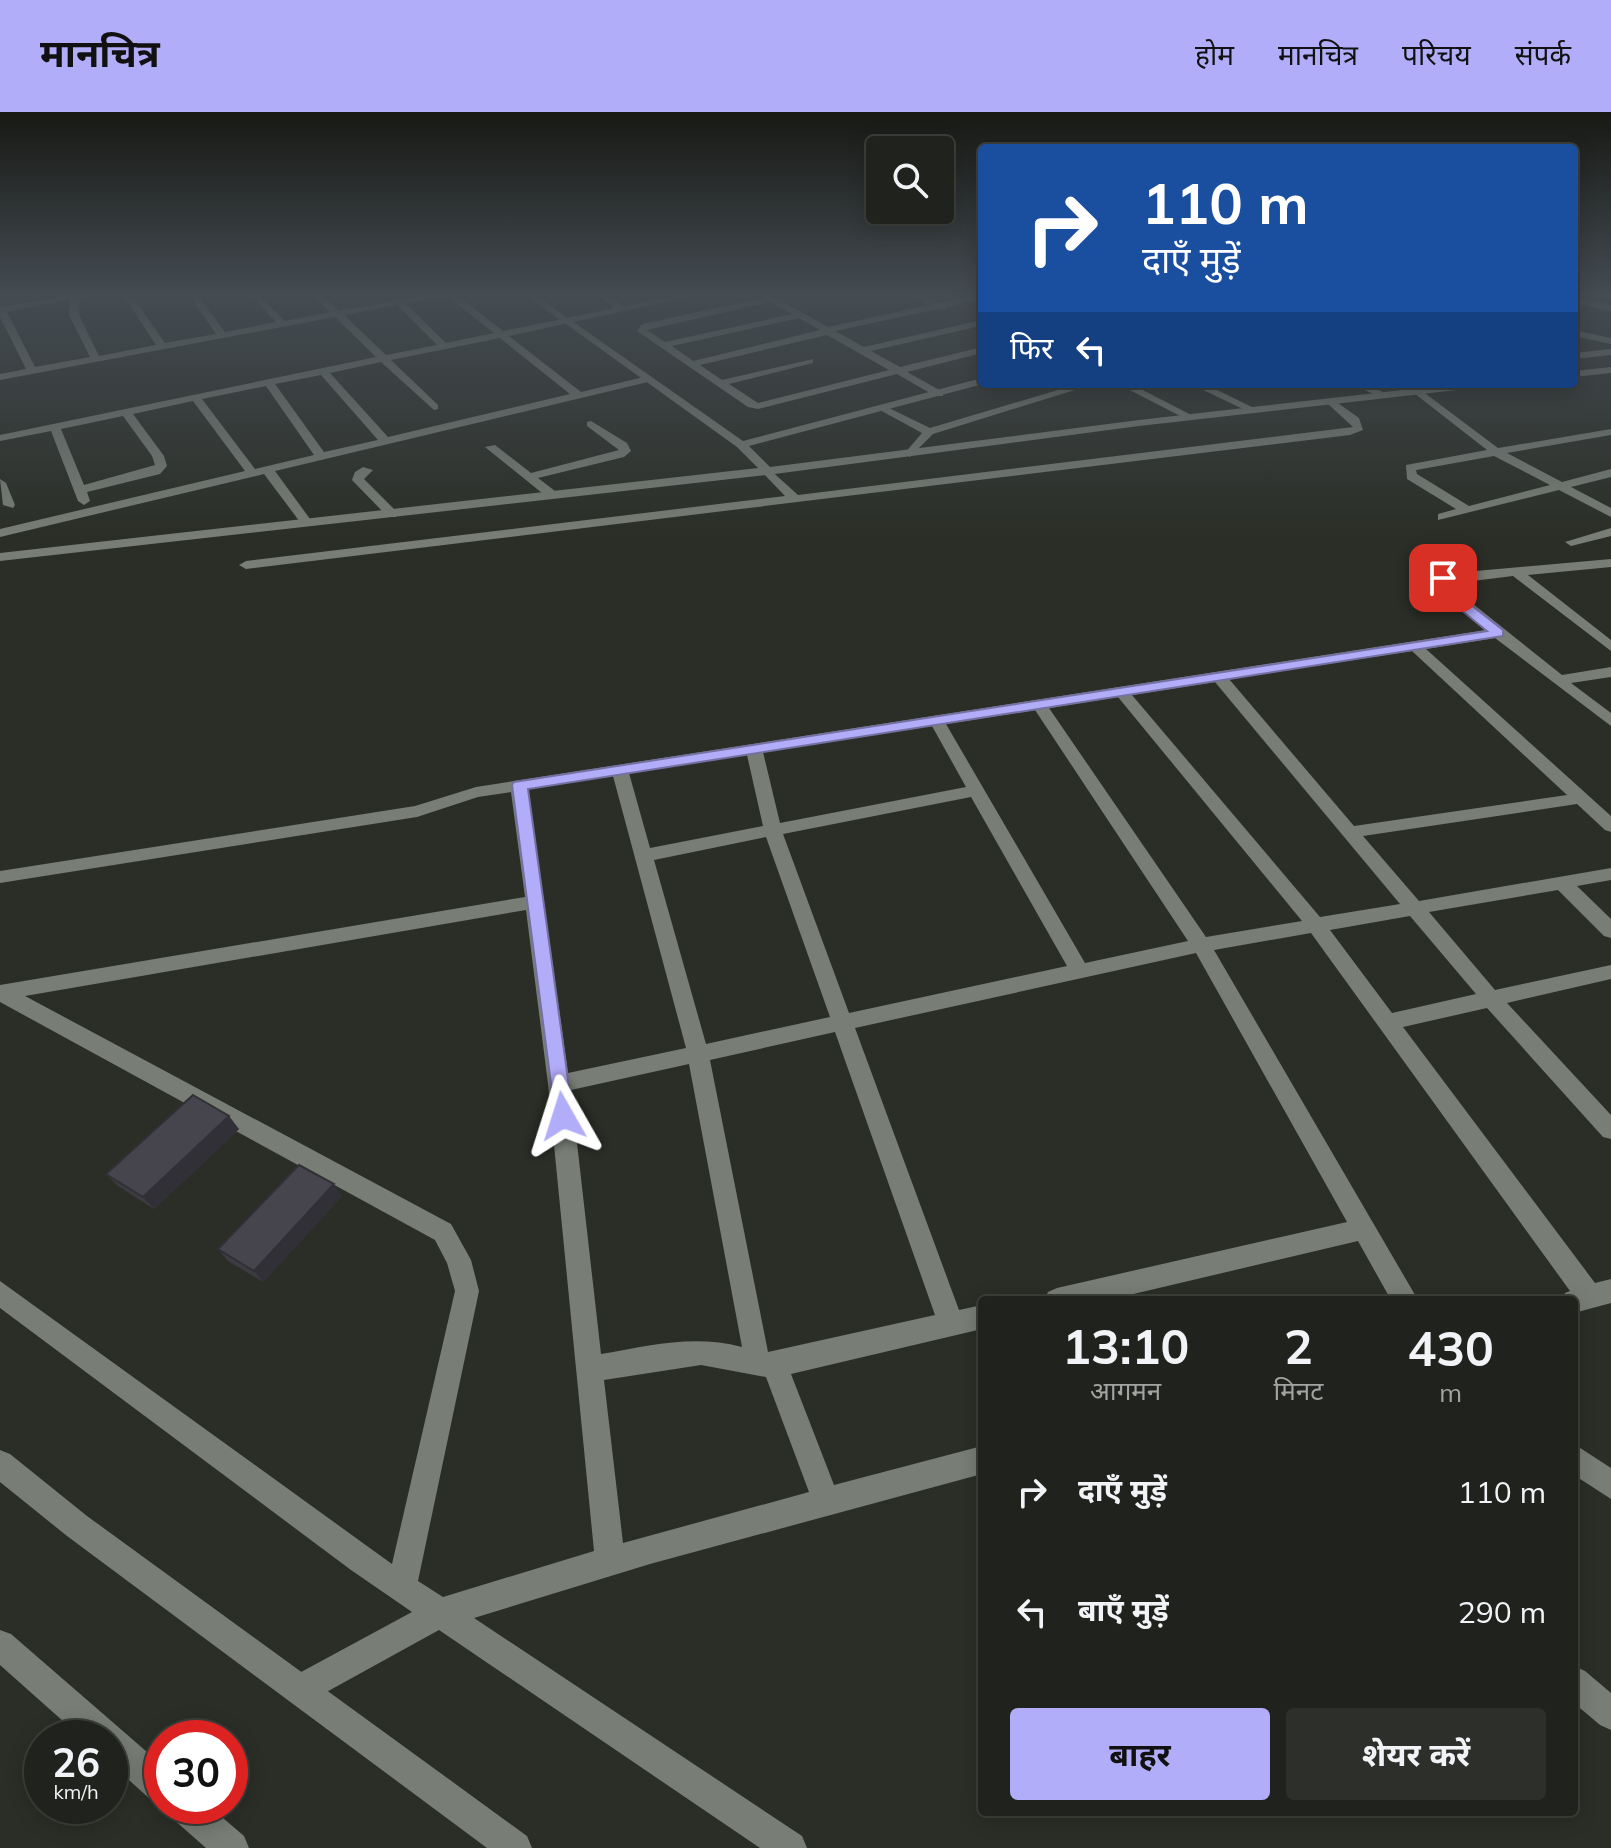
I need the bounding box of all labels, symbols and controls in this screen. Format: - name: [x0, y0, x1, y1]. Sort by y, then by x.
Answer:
- text: मानचित्र: [40, 29, 160, 77]
- text: होम: [1195, 37, 1234, 72]
- text: मानचित्र: [1278, 37, 1358, 72]
- text: परिचय: [1402, 37, 1471, 72]
- text: संपर्क: [1515, 37, 1571, 72]
- map controls: [866, 136, 954, 224]
- button: search: [866, 136, 954, 224]
- text: 110 m: [1142, 168, 1309, 238]
- icon: right: [1010, 176, 1114, 280]
- text: दाएँ मुड़ें: [1142, 237, 1241, 282]
- icon: left: [1069, 328, 1113, 372]
- text: फिर: [1010, 329, 1053, 367]
- pin: [1409, 544, 1477, 612]
- icon: arrive: [1421, 556, 1465, 600]
- position arrow: [521, 1074, 605, 1158]
- text: 13:10: [1062, 1316, 1189, 1376]
- text: 2: [1284, 1316, 1313, 1376]
- text: 430: [1407, 1318, 1494, 1378]
- text: आगमन: [1090, 1374, 1161, 1407]
- text: मिनट: [1273, 1374, 1323, 1407]
- text: m: [1439, 1376, 1462, 1409]
- icon: right: [1010, 1470, 1054, 1514]
- text: दाएँ मुड़ें: [1078, 1471, 1167, 1509]
- text: 110 m: [1458, 1473, 1546, 1511]
- icon: left: [1010, 1590, 1054, 1634]
- text: बाएँ मुड़ें: [1078, 1591, 1168, 1629]
- text: 290 m: [1458, 1593, 1546, 1631]
- button: बाहर: [1010, 1708, 1270, 1800]
- button: शेयर करें: [1286, 1708, 1546, 1800]
- speed limit sign: 30: [144, 1720, 248, 1824]
- text: 26: [52, 1737, 100, 1787]
- text: km/h: [53, 1779, 99, 1804]

